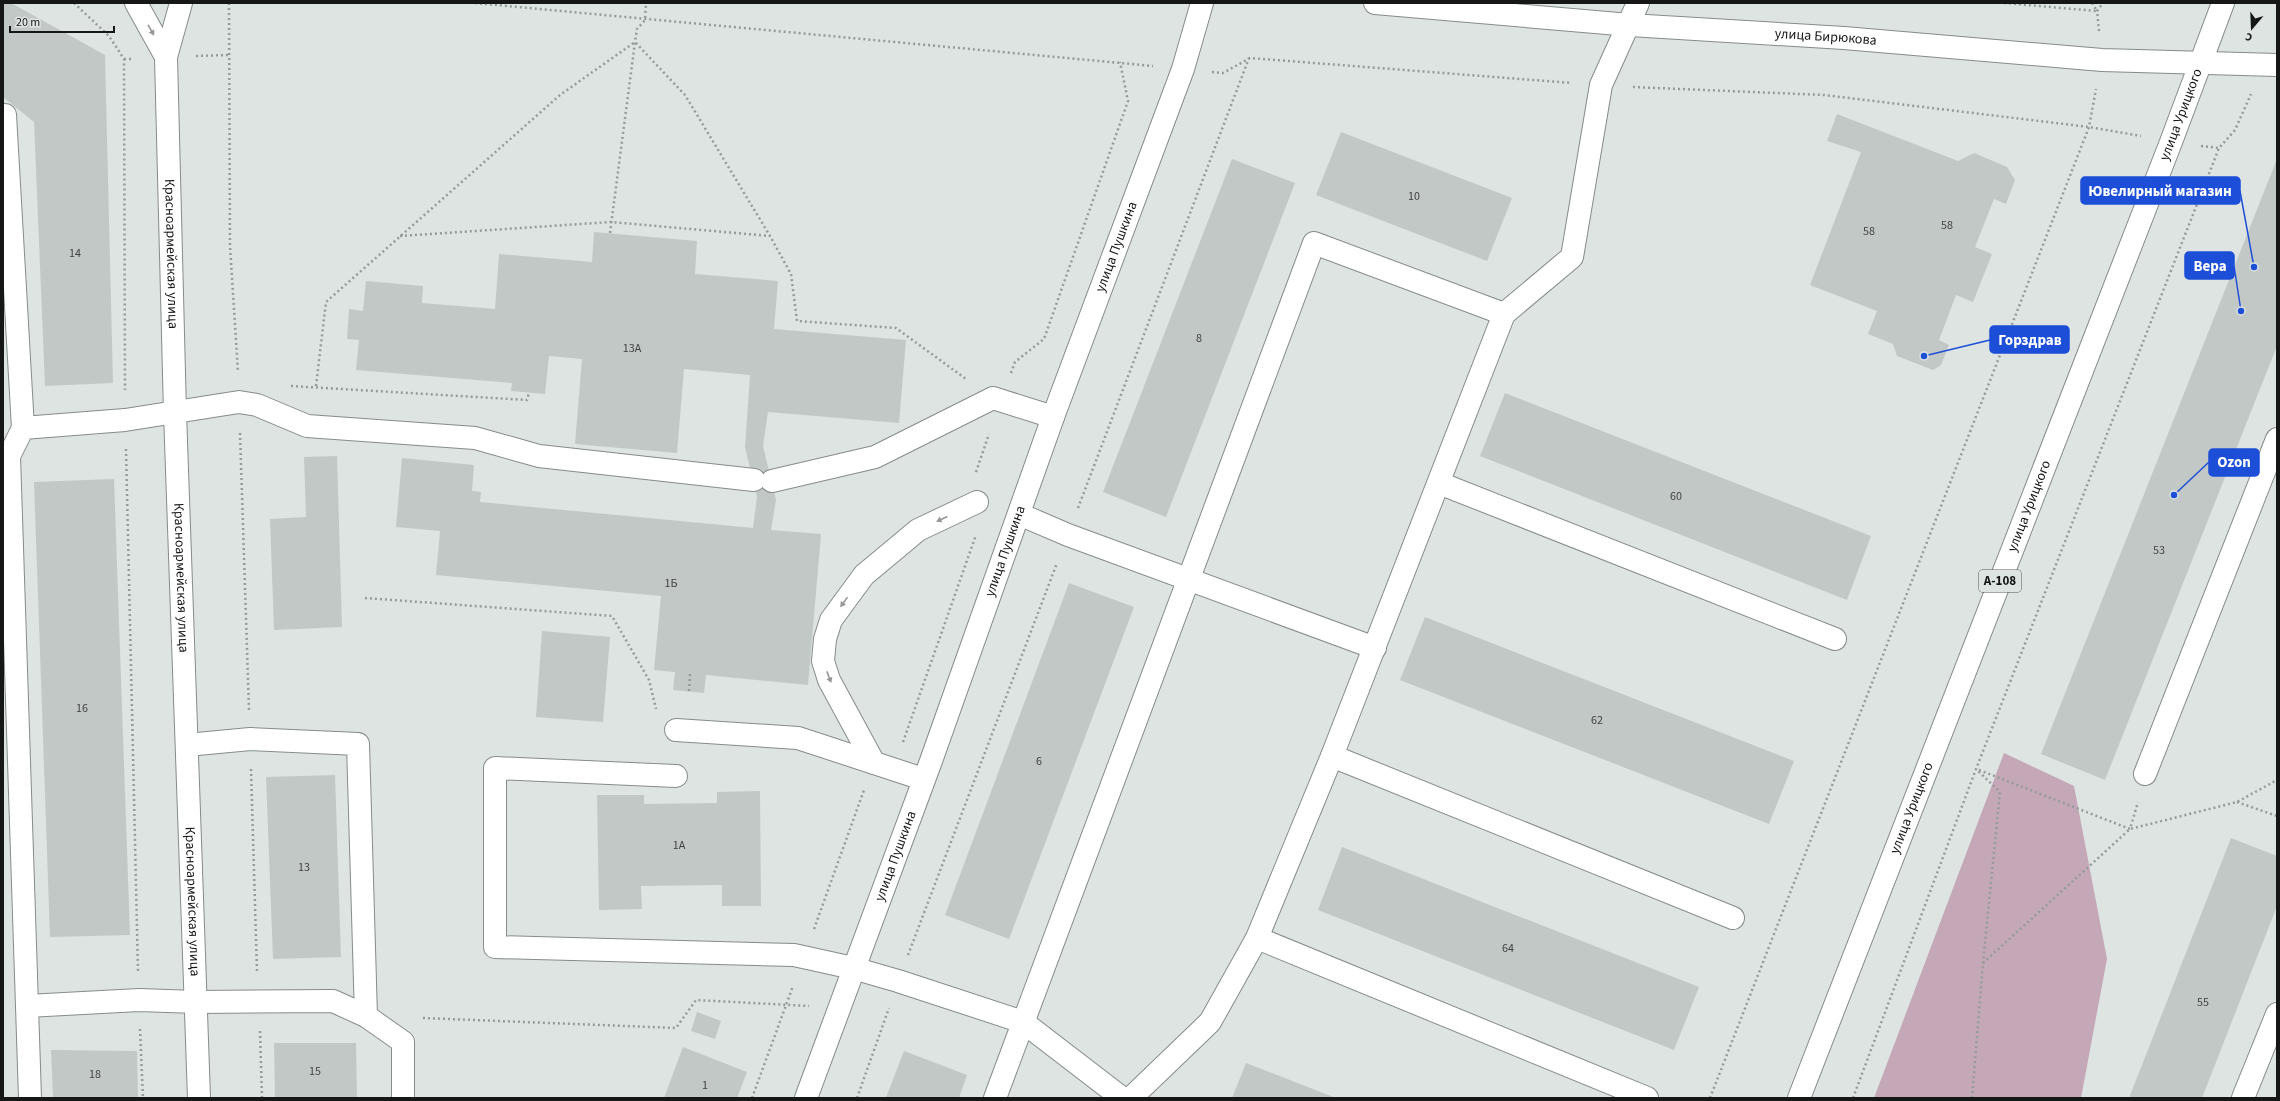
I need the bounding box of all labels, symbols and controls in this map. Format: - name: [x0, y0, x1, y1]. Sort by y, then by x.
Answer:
- scale bar: [10, 8, 114, 34]
- north arrow: [2232, 8, 2272, 48]
- text: 20 m: [16, 14, 40, 31]
- one-way arrow: [148, 24, 154, 36]
- street label: улица Бирюкова: [1774, 24, 1877, 51]
- text: С: [2243, 29, 2254, 45]
- street label: улица Урицкого: [2155, 66, 2208, 164]
- callout: Ювелирный магазин: [2081, 177, 2240, 204]
- street label: Красноармейская улица: [159, 179, 183, 329]
- text: Ювелирный магазин: [2088, 181, 2232, 202]
- house number: 10: [1408, 188, 1420, 205]
- street label: улица Пушкина: [1090, 199, 1143, 295]
- house number: 58: [1941, 217, 1953, 234]
- house number: 58: [1863, 223, 1875, 240]
- house number: 14: [69, 245, 81, 262]
- callout: Вера: [2185, 252, 2234, 279]
- text: Вера: [2193, 256, 2227, 277]
- callout: Горздрав: [1990, 326, 2069, 353]
- house number: 8: [1196, 330, 1202, 347]
- text: Горздрав: [1998, 330, 2062, 351]
- house number: 13А: [623, 340, 642, 357]
- callout: Ozon: [2209, 449, 2259, 476]
- text: Ozon: [2217, 452, 2251, 473]
- street label: улица Урицкого: [2002, 457, 2056, 555]
- house number: 60: [1670, 488, 1682, 505]
- street label: Красноармейская улица: [168, 502, 193, 653]
- street label: улица Пушкина: [980, 503, 1031, 600]
- one-way arrow: [936, 516, 947, 522]
- house number: 53: [2153, 542, 2165, 559]
- road number: А-108: [1979, 570, 2021, 592]
- house number: 1Б: [665, 575, 677, 592]
- one-way arrow: [840, 597, 848, 607]
- one-way arrow: [826, 672, 832, 684]
- house number: 16: [76, 700, 88, 717]
- house number: 62: [1591, 712, 1603, 729]
- house number: 6: [1036, 753, 1042, 770]
- street label: улица Урицкого: [1885, 759, 1939, 857]
- street label: улица Пушкина: [870, 808, 922, 904]
- street label: Красноармейская улица: [179, 826, 205, 977]
- house number: 1А: [673, 837, 686, 854]
- house number: 13: [298, 859, 310, 876]
- house number: 64: [1502, 940, 1514, 957]
- house number: 55: [2197, 994, 2209, 1011]
- house number: 15: [309, 1063, 321, 1080]
- house number: 18: [89, 1066, 101, 1083]
- house number: 1: [702, 1077, 708, 1094]

